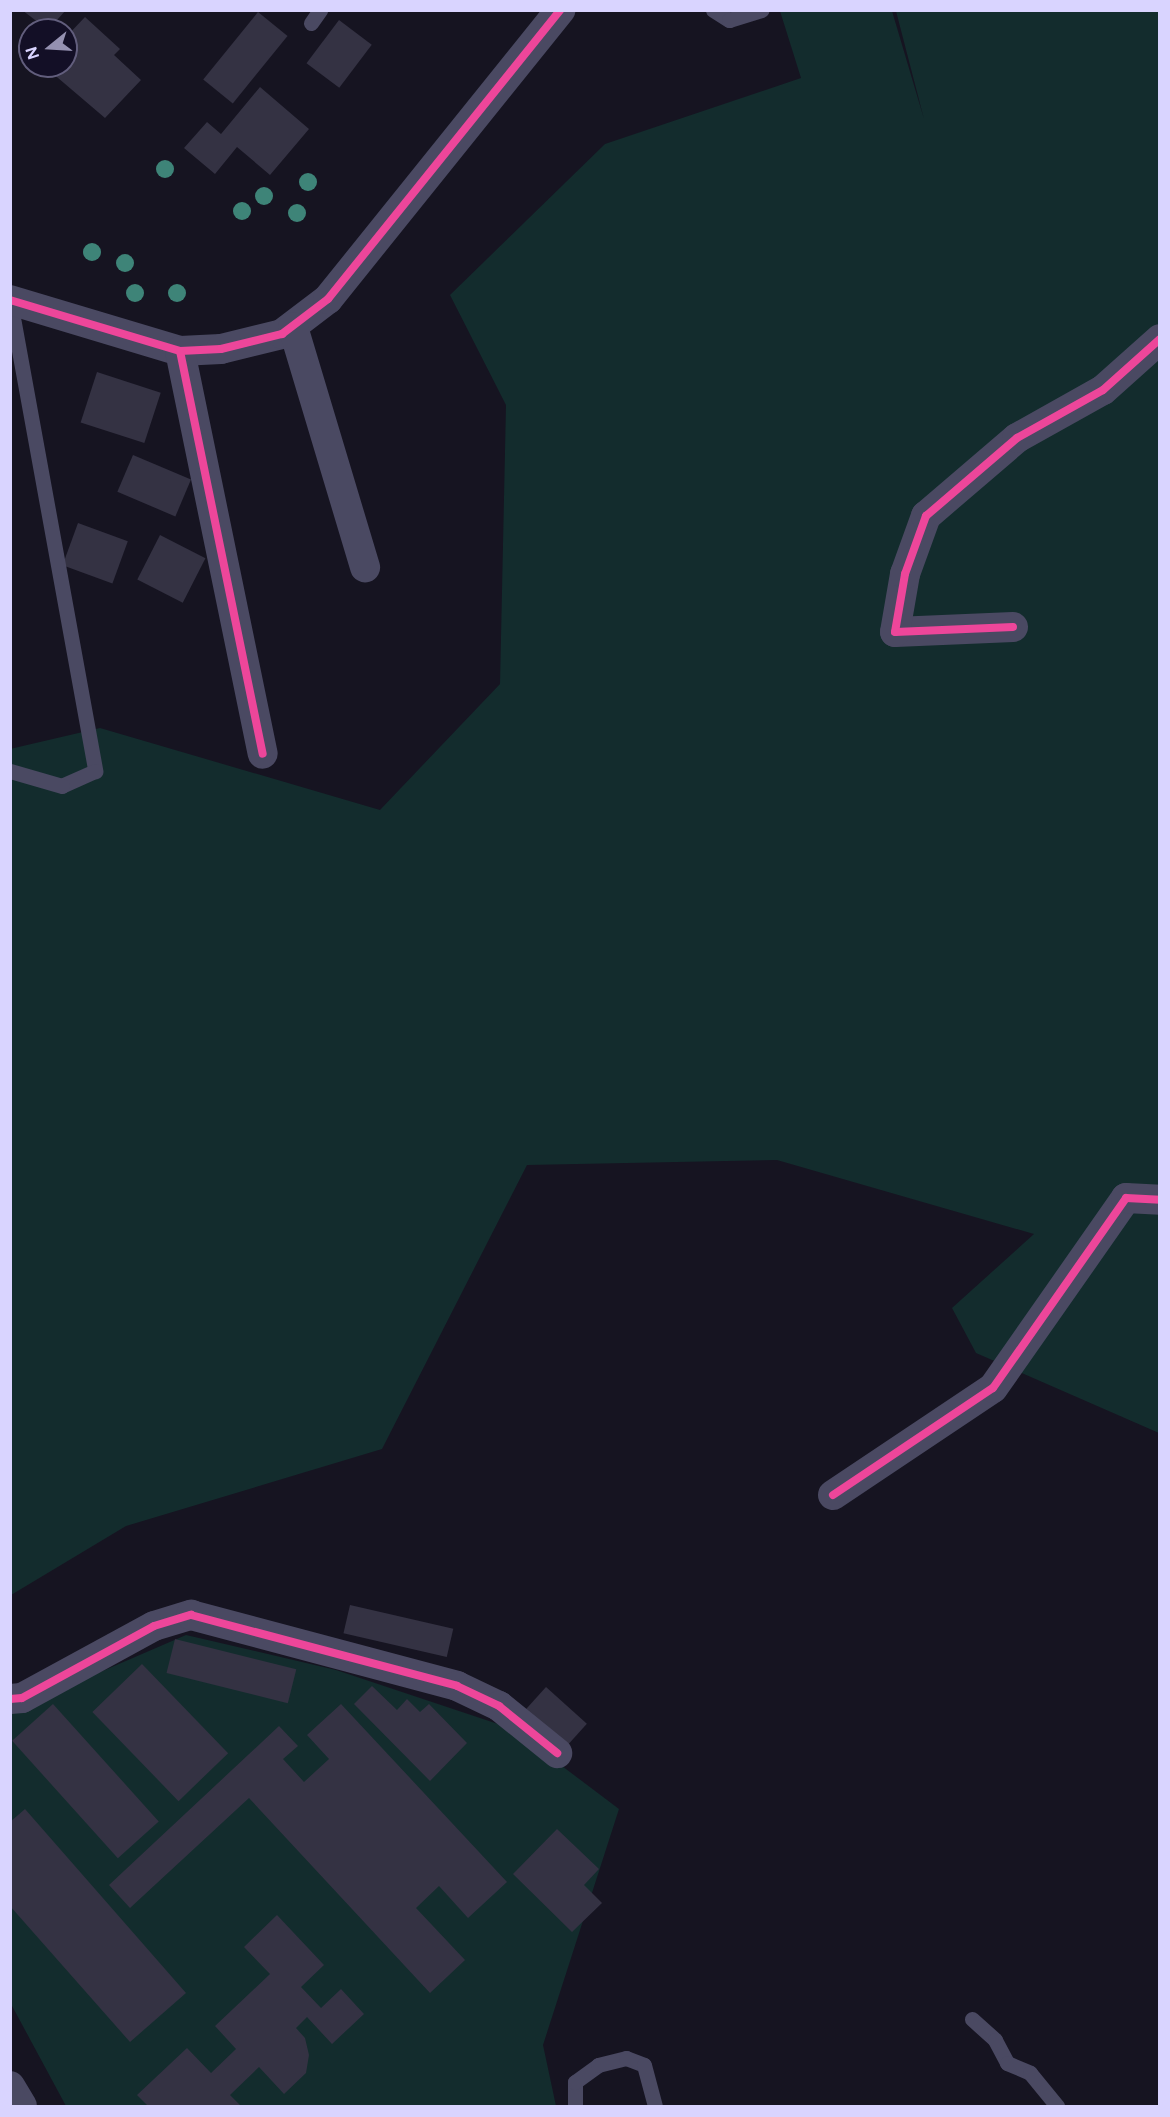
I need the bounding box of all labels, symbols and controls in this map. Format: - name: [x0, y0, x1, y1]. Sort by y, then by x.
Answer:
- north arrow: [18, 18, 78, 78]
- text: N: [21, 44, 43, 62]

